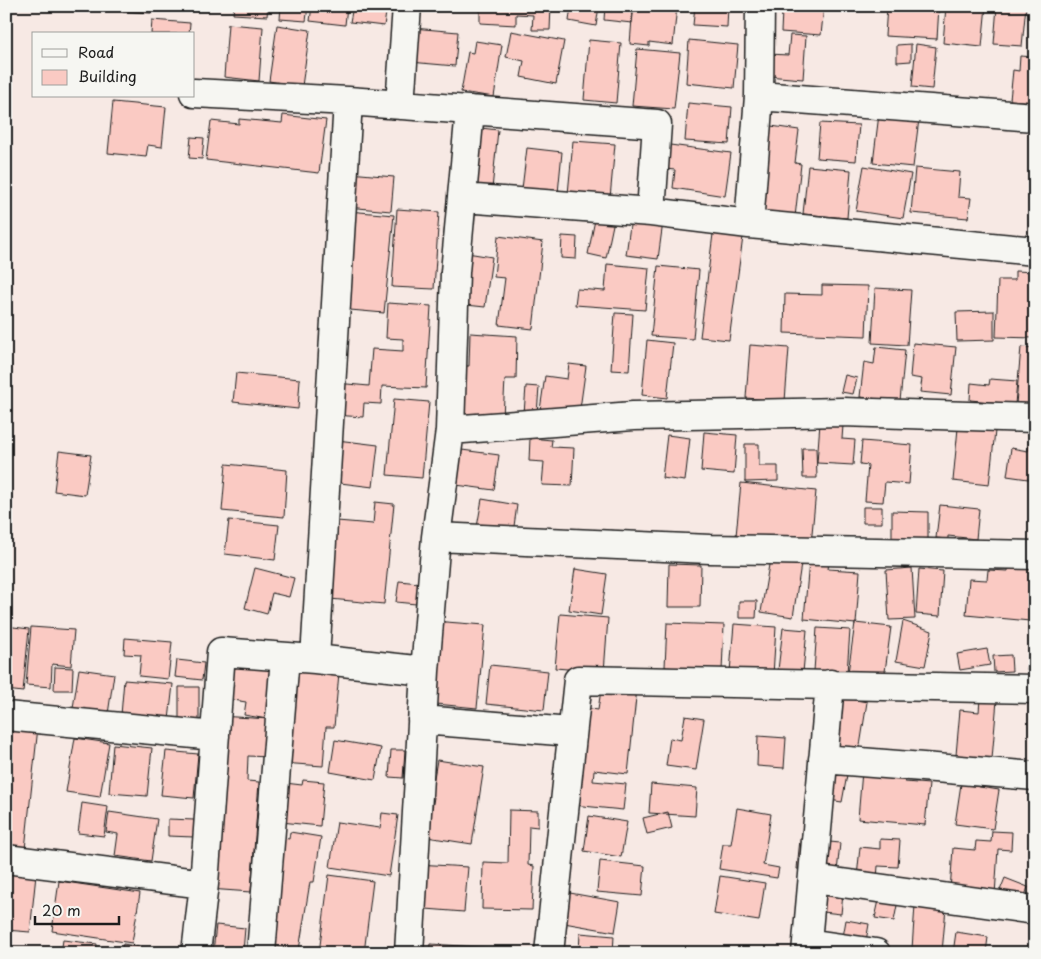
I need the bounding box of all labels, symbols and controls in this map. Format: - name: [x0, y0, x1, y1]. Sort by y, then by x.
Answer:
- legend: [32, 32, 195, 98]
- text: Road: [78, 40, 114, 63]
- text: Building: [78, 64, 137, 87]
- scale bar: [35, 894, 119, 926]
- text: 20 m: [42, 898, 81, 921]

